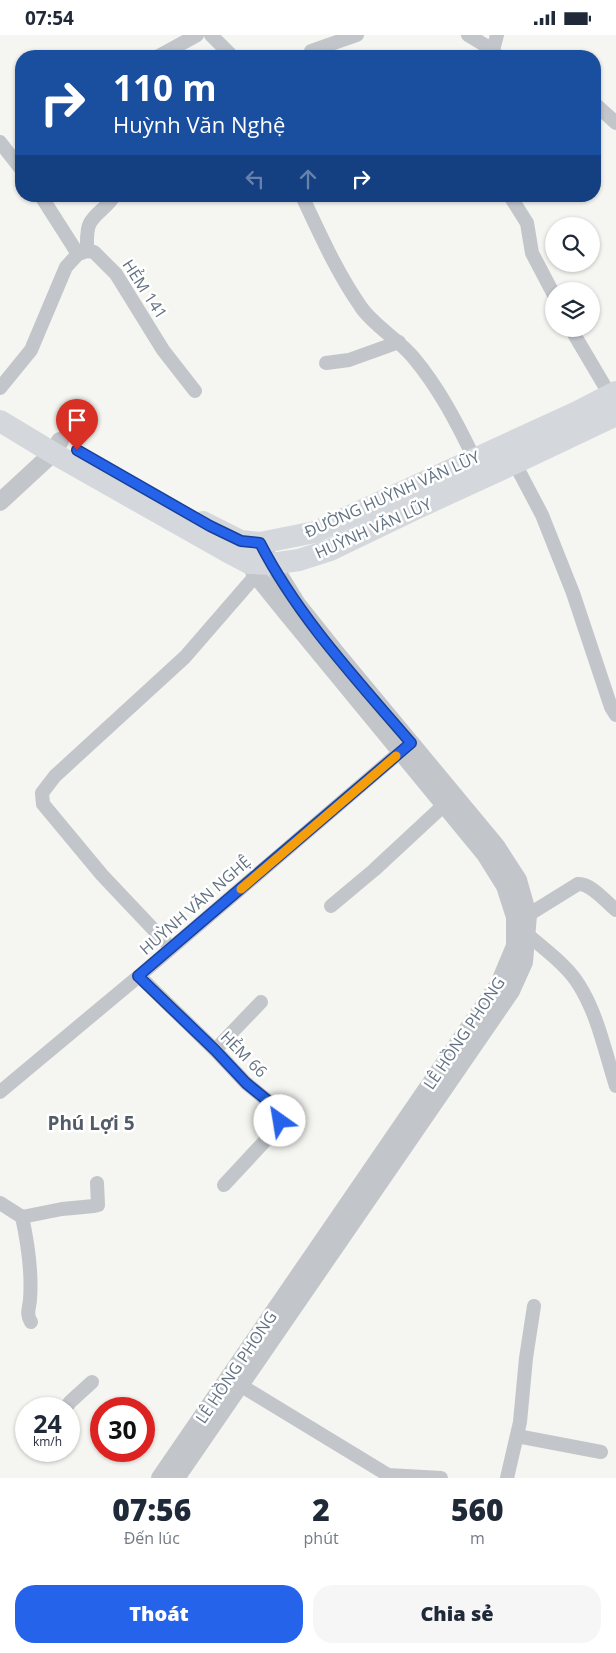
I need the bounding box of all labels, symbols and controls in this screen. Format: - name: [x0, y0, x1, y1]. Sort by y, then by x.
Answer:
- text: 07:54: [25, 5, 74, 31]
- text: 110 m: [113, 64, 217, 111]
- icon: right: [30, 70, 95, 135]
- text: Huỳnh Văn Nghệ: [113, 109, 285, 139]
- icon: left: [241, 165, 269, 193]
- icon: ahead: [294, 165, 322, 193]
- icon: right: [347, 165, 375, 193]
- map controls: [545, 217, 600, 337]
- button: search: [545, 217, 600, 272]
- street label: HẺM 141: [118, 255, 172, 323]
- button: layers: [545, 282, 600, 337]
- pin: [56, 399, 98, 450]
- icon: arrive: [63, 406, 91, 434]
- street label: ĐƯỜNG HUỲNH VĂN LŨY: [302, 447, 482, 541]
- street label: HUỲNH VĂN LŨY: [312, 494, 434, 562]
- street label: HUỲNH VĂN NGHỆ: [135, 851, 255, 959]
- street label: LÊ HỒNG PHONG: [418, 973, 510, 1093]
- street label: HẺM 66: [216, 1026, 272, 1082]
- position arrow: [253, 1094, 305, 1146]
- district label: Phú Lợi 5: [47, 1110, 135, 1136]
- street label: LÊ HỒNG PHONG: [190, 1307, 282, 1427]
- speed limit sign: 30: [90, 1397, 155, 1462]
- text: 24: [33, 1406, 62, 1440]
- text: km/h: [33, 1433, 62, 1450]
- text: 07:56: [112, 1489, 191, 1530]
- text: 2: [312, 1489, 330, 1530]
- text: 560: [451, 1489, 504, 1530]
- text: Đến lúc: [124, 1527, 180, 1549]
- text: phút: [304, 1527, 339, 1549]
- text: m: [470, 1527, 485, 1549]
- button: Thoát: [15, 1585, 303, 1643]
- button: Chia sẻ: [313, 1585, 601, 1643]

